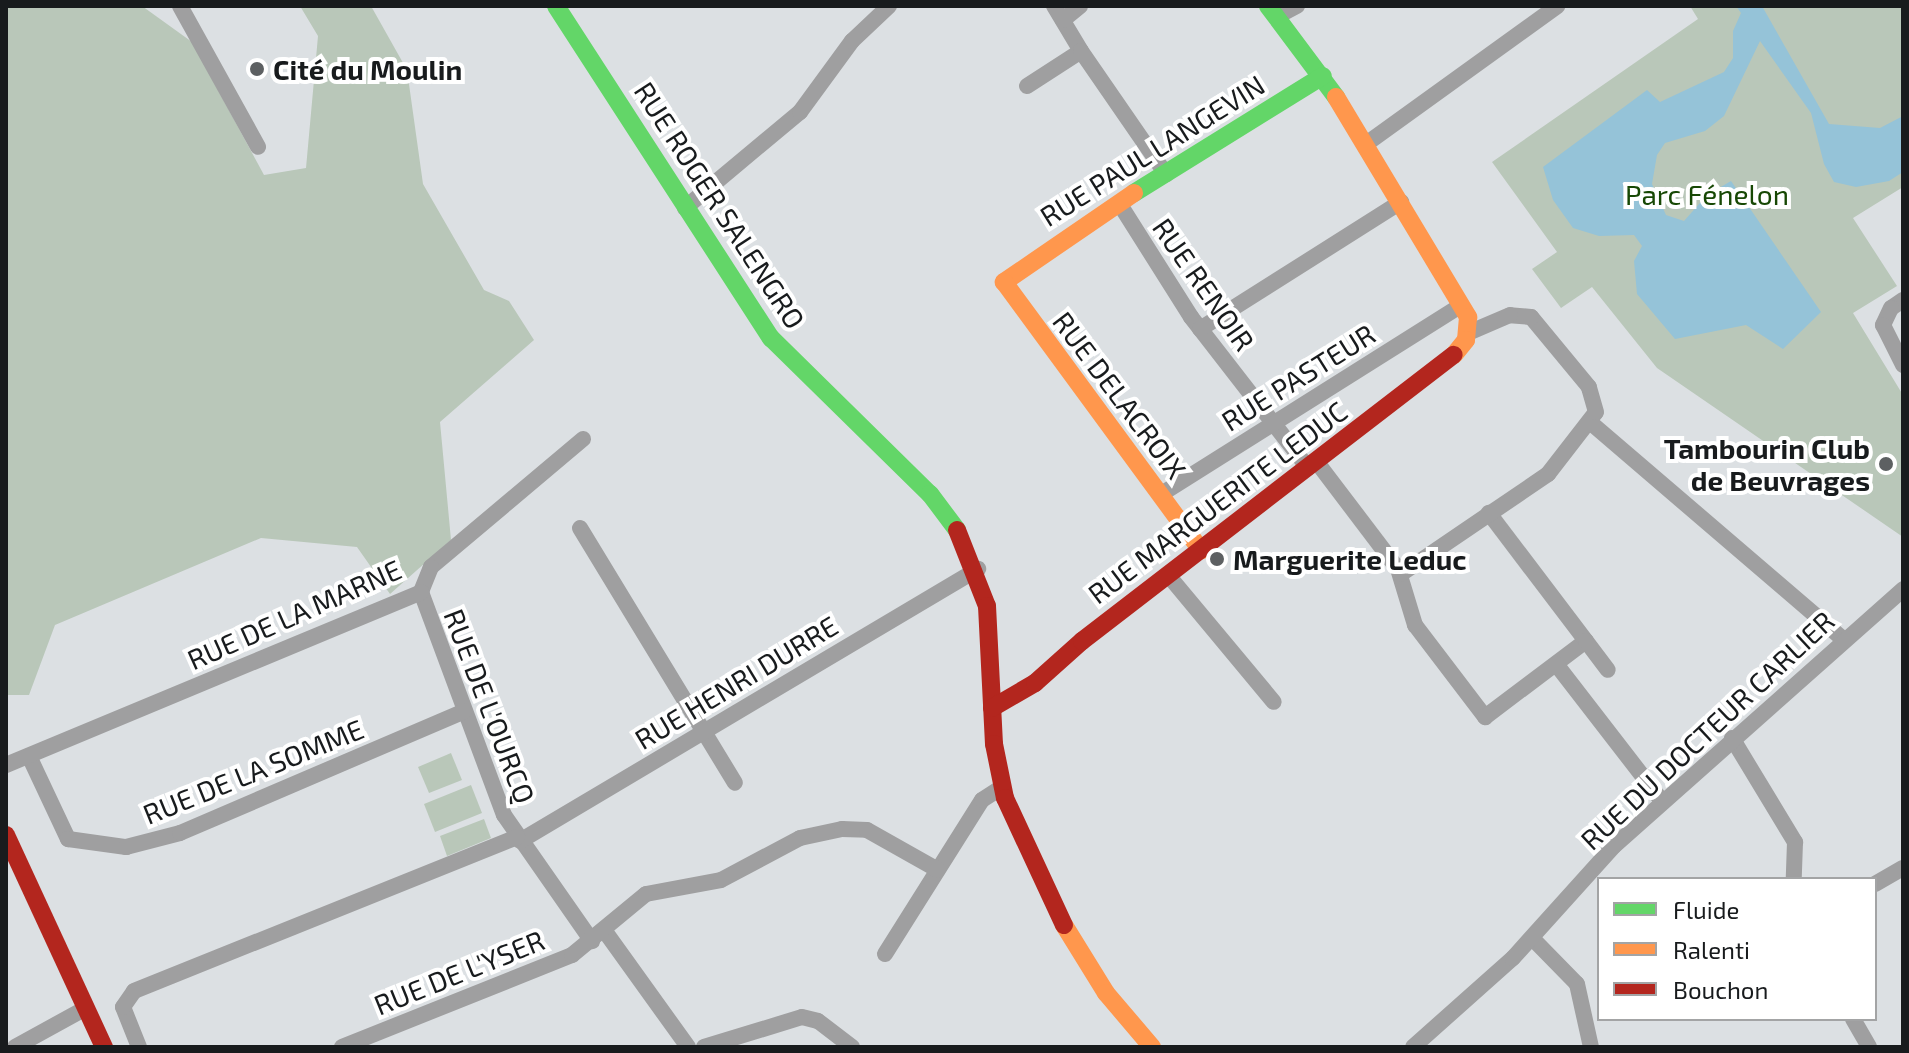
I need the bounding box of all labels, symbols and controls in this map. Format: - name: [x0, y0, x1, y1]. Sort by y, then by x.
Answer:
- place label: Cité du Moulin: [273, 52, 462, 86]
- marker: Cité du Moulin: [248, 60, 266, 78]
- street label: RUE PAUL LANGEVIN: [1033, 67, 1271, 233]
- street label: RUE ROGER SALENGRO: [628, 75, 812, 335]
- park label: Parc Fénelon: [1625, 177, 1789, 211]
- street label: RUE RENOIR: [1146, 211, 1262, 357]
- street label: RUE DELACROIX: [1046, 305, 1194, 485]
- street label: RUE PASTEUR: [1215, 317, 1381, 437]
- street label: RUE MARGUERITE LEDUC: [1081, 394, 1353, 610]
- place label: Tambourin Club de Beuvrages: [1664, 431, 1870, 497]
- marker: Tambourin Club de Beuvrages: [1877, 455, 1895, 473]
- place label: Marguerite Leduc: [1233, 542, 1466, 576]
- marker: Marguerite Leduc: [1208, 550, 1226, 568]
- street label: RUE DE LA MARNE: [182, 552, 406, 676]
- street label: RUE DE L'OURCQ: [438, 604, 542, 808]
- street label: RUE DU DOCTEUR CARLIER: [1573, 604, 1841, 856]
- street label: RUE HENRI DURRE: [629, 608, 843, 756]
- street label: RUE DE LA SOMME: [137, 711, 369, 831]
- legend: [1597, 877, 1877, 1021]
- text: Fluide: [1673, 895, 1739, 924]
- street label: RUE DE L'YSER: [369, 923, 549, 1021]
- text: Ralenti: [1673, 935, 1750, 964]
- text: Bouchon: [1673, 975, 1768, 1004]

